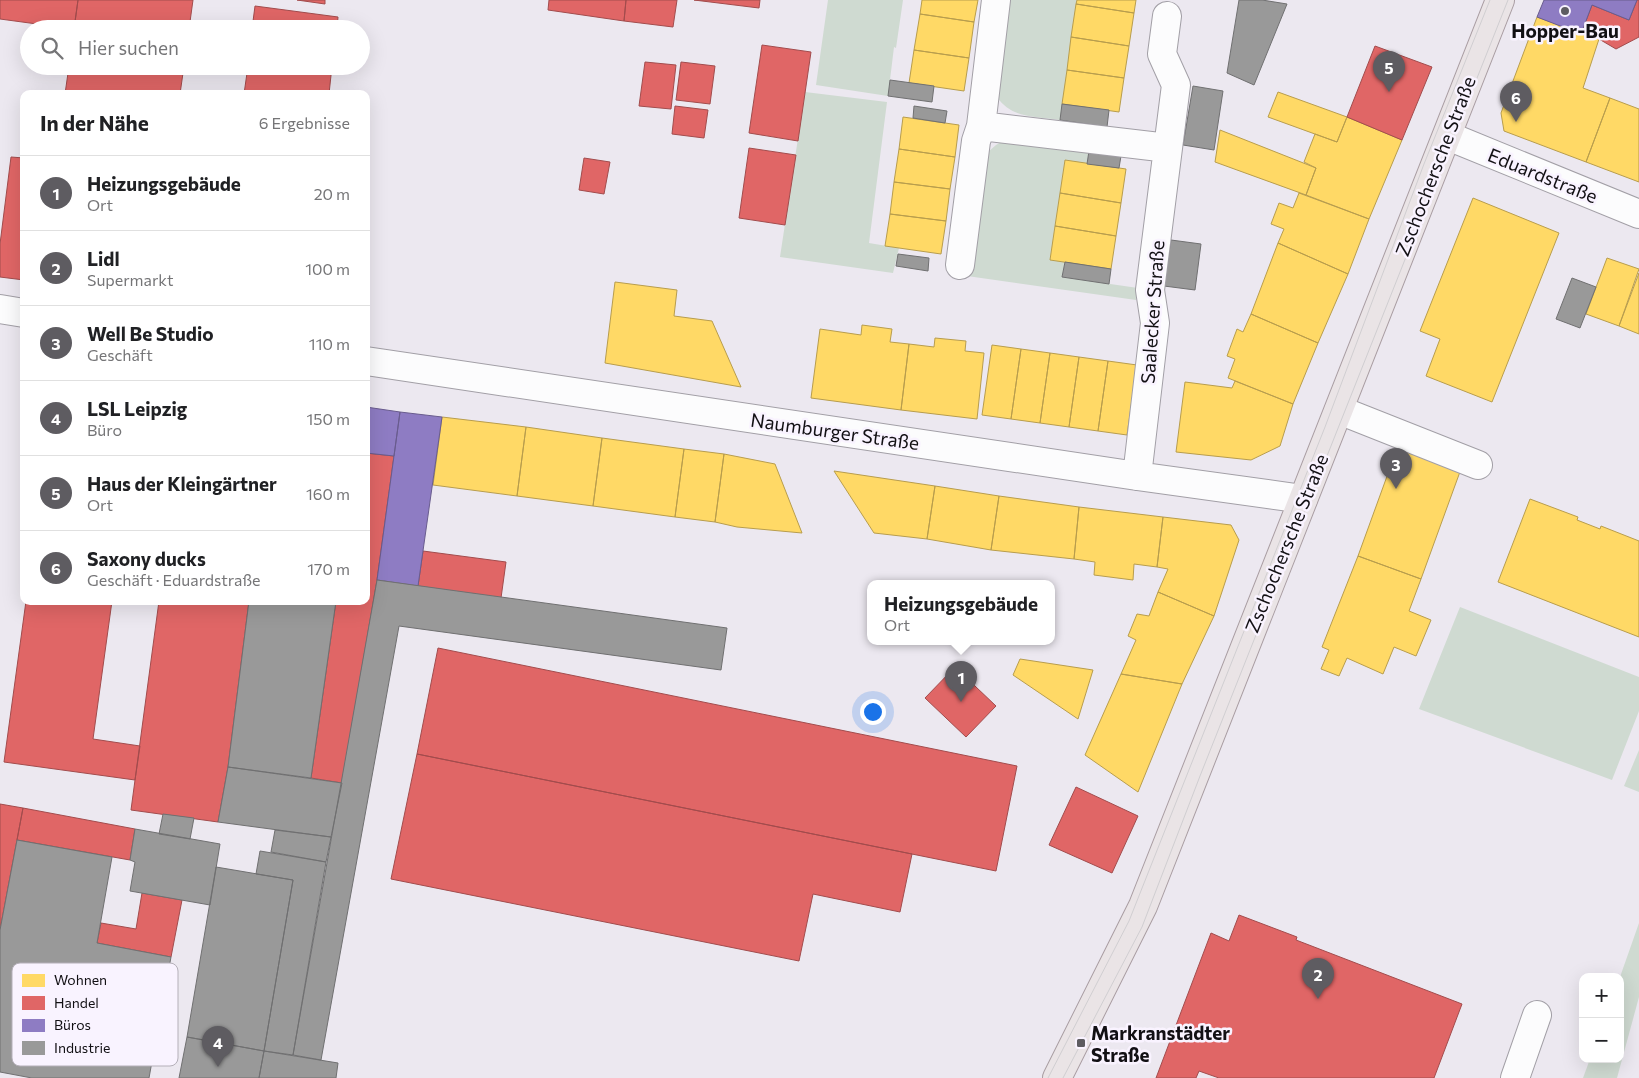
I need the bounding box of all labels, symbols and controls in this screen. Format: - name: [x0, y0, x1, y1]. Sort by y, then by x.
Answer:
- marker: Hopper-Bau: [1559, 5, 1571, 17]
- place label: Hopper-Bau: [1511, 19, 1619, 42]
- search box: [20, 20, 370, 75]
- icon: search: [38, 34, 66, 62]
- text: Hier suchen: [78, 36, 179, 59]
- pin: 5: [1373, 51, 1405, 92]
- street label: Zschochersche Straße: [1390, 73, 1480, 259]
- pin: 6: [1500, 81, 1532, 122]
- text: In der Nähe: [40, 110, 149, 135]
- text: 6 Ergebnisse: [259, 113, 350, 132]
- street label: Eduardstraße: [1485, 143, 1601, 207]
- text: Heizungsgebäude: [87, 172, 241, 195]
- text: 1: [52, 184, 60, 203]
- text: 20 m: [314, 184, 350, 203]
- text: Ort: [87, 195, 113, 214]
- street label: Saalecker Straße: [1136, 239, 1168, 385]
- text: Lidl: [87, 247, 120, 270]
- text: 2: [51, 259, 61, 278]
- text: 100 m: [305, 259, 350, 278]
- text: Supermarkt: [87, 270, 174, 289]
- text: Well Be Studio: [87, 322, 214, 345]
- text: 3: [51, 334, 61, 353]
- text: 110 m: [309, 334, 350, 353]
- text: Geschäft: [87, 345, 153, 364]
- text: LSL Leipzig: [87, 397, 187, 420]
- street label: Naumburger Straße: [749, 408, 921, 454]
- text: 4: [51, 409, 61, 428]
- text: 150 m: [307, 409, 350, 428]
- text: Büro: [87, 420, 122, 439]
- pin: 3: [1380, 448, 1412, 489]
- street label: Zschochersche Straße: [1240, 450, 1332, 636]
- text: Haus der Kleingärtner: [87, 472, 277, 495]
- text: 5: [51, 484, 61, 503]
- text: 160 m: [306, 484, 350, 503]
- text: Ort: [87, 495, 113, 514]
- text: Saxony ducks: [87, 547, 206, 570]
- text: 6: [51, 559, 61, 578]
- text: 170 m: [307, 559, 350, 578]
- text: Geschäft · Eduardstraße: [87, 570, 261, 589]
- popup: [867, 580, 1055, 645]
- text: Heizungsgebäude: [884, 592, 1038, 615]
- text: Ort: [884, 615, 910, 634]
- pin: 1: [945, 661, 977, 702]
- your location: [860, 699, 886, 725]
- pin: 2: [1302, 958, 1334, 999]
- legend: [12, 963, 178, 1066]
- text: Wohnen: [54, 971, 107, 988]
- map controls: [1579, 973, 1624, 1063]
- button: +: [1579, 973, 1624, 1018]
- text: Handel: [54, 994, 99, 1011]
- text: Büros: [54, 1016, 91, 1033]
- button: −: [1579, 1018, 1624, 1063]
- place label: Markranstädter Straße: [1091, 1021, 1230, 1066]
- pin: 4: [202, 1026, 234, 1067]
- marker: Markranstädter Straße: [1075, 1037, 1087, 1049]
- text: Industrie: [54, 1039, 111, 1056]

